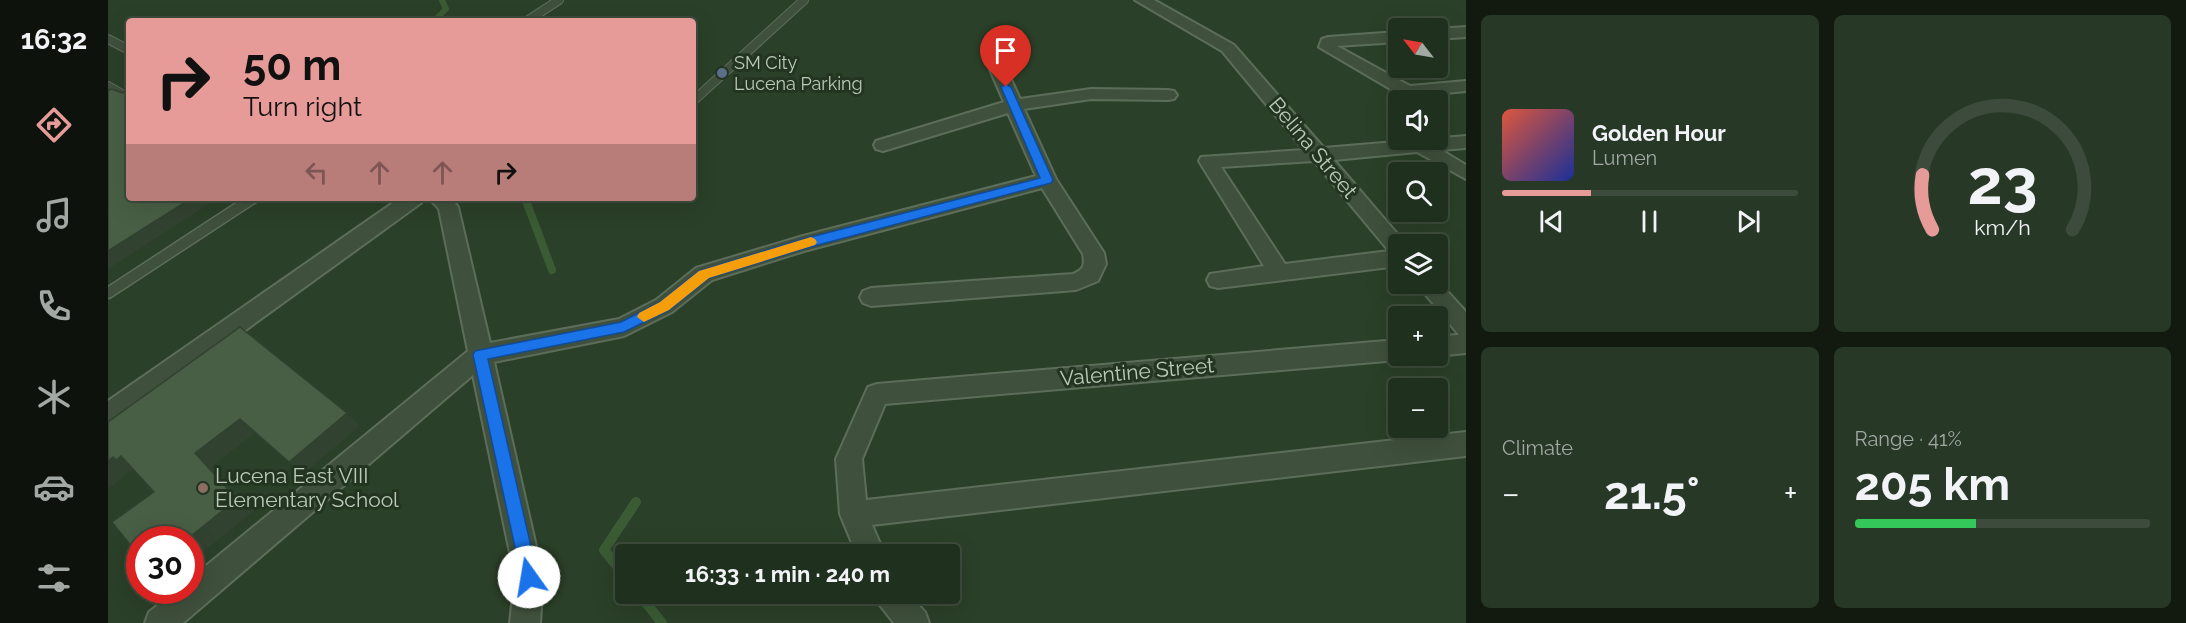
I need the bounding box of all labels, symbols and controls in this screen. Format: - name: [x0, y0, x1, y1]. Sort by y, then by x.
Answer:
- north arrow: [1388, 18, 1448, 78]
- map controls: [1388, 18, 1448, 438]
- text: 16:32: [21, 24, 87, 55]
- pin: [980, 25, 1031, 87]
- icon: arrive: [989, 34, 1022, 67]
- text: 50 m: [243, 41, 341, 90]
- icon: right: [144, 42, 222, 120]
- place label: SM City Lucena Parking: [734, 52, 863, 94]
- marker: SM City Lucena Parking: [715, 66, 729, 80]
- button: sound: [1388, 90, 1448, 150]
- text: Turn right: [243, 91, 362, 122]
- street label: Belina Street: [1264, 92, 1363, 203]
- icon: directions: [33, 104, 75, 146]
- text: Golden Hour: [1592, 120, 1726, 146]
- text: Lumen: [1592, 146, 1657, 170]
- text: 23: [1967, 146, 2037, 220]
- icon: left: [300, 156, 333, 189]
- icon: ahead: [363, 156, 396, 189]
- icon: ahead: [426, 156, 459, 189]
- icon: right: [489, 156, 522, 189]
- button: search: [1388, 162, 1448, 222]
- icon: music: [33, 194, 75, 236]
- icon: previous: [1535, 205, 1568, 238]
- icon: pause: [1633, 205, 1666, 238]
- icon: next: [1732, 205, 1765, 238]
- text: km/h: [1974, 216, 2031, 241]
- button: layers: [1388, 234, 1448, 294]
- icon: phone: [33, 285, 75, 327]
- button: +: [1388, 306, 1448, 366]
- street label: Valentine Street: [1059, 352, 1215, 391]
- icon: climate: [33, 376, 75, 418]
- button: −: [1388, 378, 1448, 438]
- text: Range · 41%: [1855, 427, 1962, 451]
- text: Climate: [1502, 436, 1573, 460]
- text: 205 km: [1855, 458, 2010, 511]
- place label: Lucena East VIII Elementary School: [215, 463, 399, 512]
- icon: car: [33, 466, 75, 508]
- text: 21.5°: [1604, 467, 1700, 520]
- text: −: [1502, 474, 1520, 513]
- text: +: [1784, 474, 1798, 513]
- marker: Lucena East VIII Elementary School: [196, 481, 210, 495]
- speed limit sign: 30: [126, 526, 204, 604]
- position arrow: [497, 545, 561, 609]
- icon: filters: [33, 557, 75, 599]
- text: 16:33 · 1 min · 240 m: [685, 561, 890, 587]

